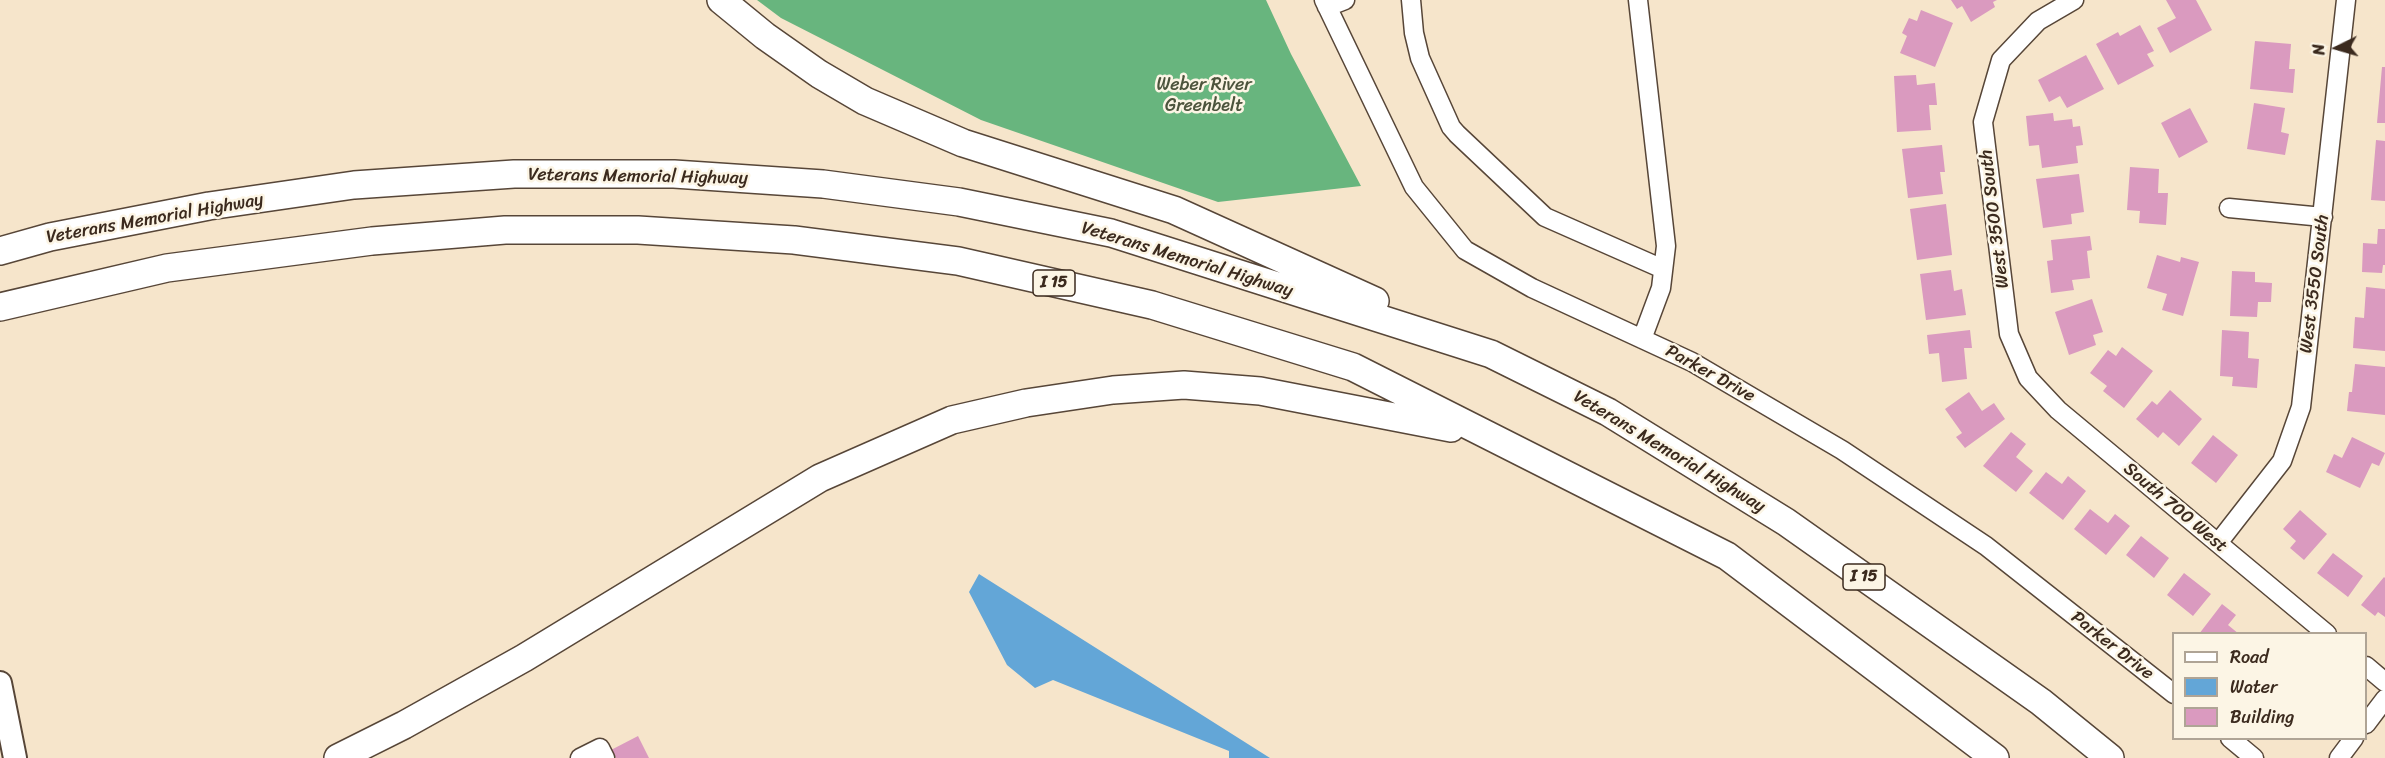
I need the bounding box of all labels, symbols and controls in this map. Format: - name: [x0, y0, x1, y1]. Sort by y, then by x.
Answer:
- north arrow: [2307, 18, 2367, 78]
- text: N: [2304, 43, 2333, 56]
- park label: Weber River Greenbelt: [1156, 74, 1252, 116]
- street label: West 3500 South: [1976, 148, 2014, 290]
- street label: Veterans Memorial Highway: [528, 164, 748, 190]
- street label: Veterans Memorial Highway: [45, 189, 265, 249]
- street label: West 3550 South: [2296, 214, 2334, 354]
- street label: Veterans Memorial Highway: [1079, 218, 1295, 302]
- road number: I 15: [1033, 270, 1075, 296]
- street label: Parker Drive: [1661, 341, 1759, 407]
- street label: Veterans Memorial Highway: [1569, 386, 1769, 518]
- street label: South 700 West: [2119, 458, 2231, 558]
- road number: I 15: [1843, 564, 1885, 590]
- street label: Parker Drive: [2066, 607, 2158, 685]
- legend: [2172, 632, 2367, 740]
- text: Road: [2230, 641, 2269, 673]
- text: Water: [2230, 671, 2277, 703]
- text: Building: [2230, 701, 2294, 733]

